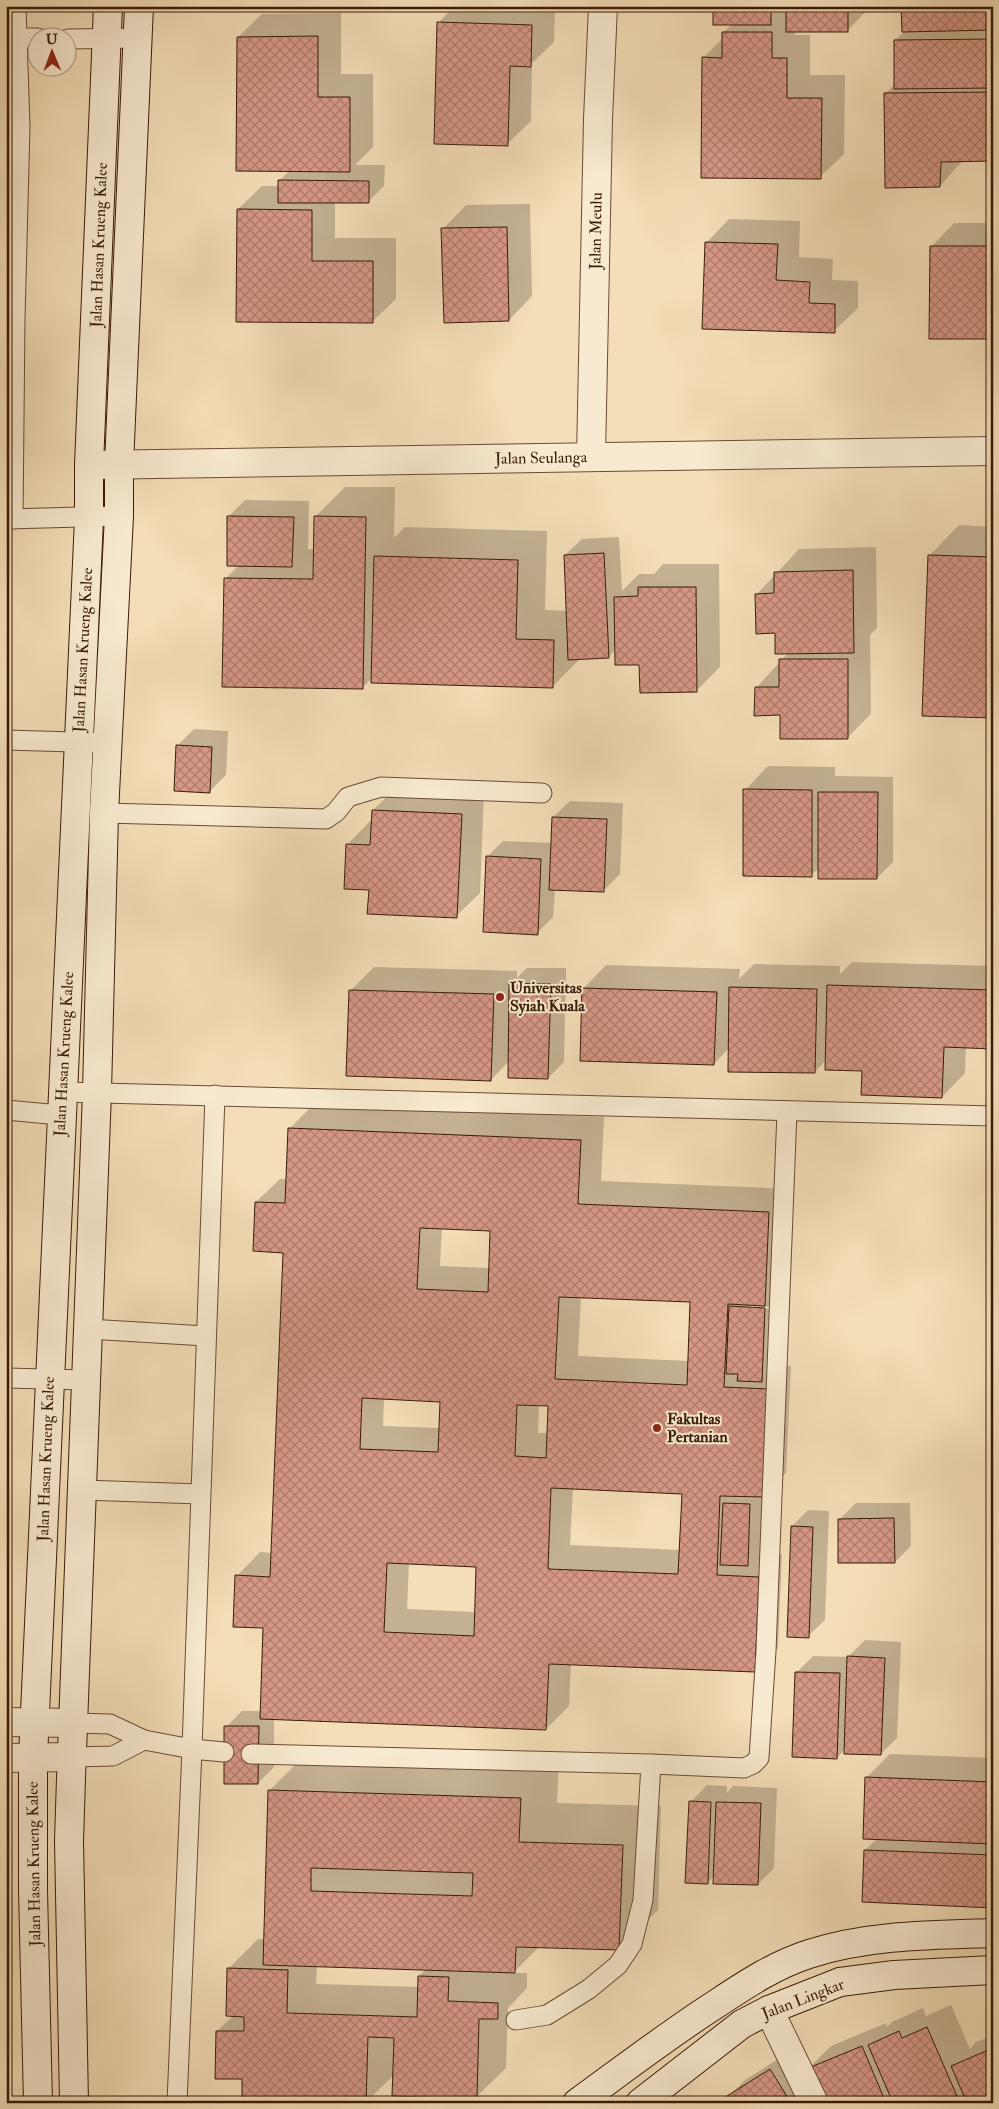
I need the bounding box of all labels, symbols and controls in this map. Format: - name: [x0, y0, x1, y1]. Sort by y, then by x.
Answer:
- north arrow: [28, 28, 78, 78]
- text: U: [46, 31, 58, 48]
- street label: Jalan Hasan Krueng Kalee: [86, 162, 113, 329]
- street label: Jalan Meulu: [585, 192, 608, 271]
- street label: Jalan Seulanga: [494, 447, 588, 470]
- street label: Jalan Hasan Krueng Kalee: [69, 567, 98, 734]
- street label: Jalan Hasan Krueng Kalee: [50, 971, 79, 1138]
- place label: Universitas Syiah Kuala: [510, 978, 585, 1017]
- marker: Universitas Syiah Kuala: [494, 991, 506, 1003]
- street label: Jalan Hasan Krueng Kalee: [33, 1376, 60, 1543]
- place label: Fakultas Pertanian: [667, 1409, 728, 1447]
- marker: Fakultas Pertanian: [651, 1422, 663, 1434]
- street label: Jalan Hasan Krueng Kalee: [23, 1781, 46, 1948]
- street label: Jalan Lingkar: [758, 1974, 848, 2025]

